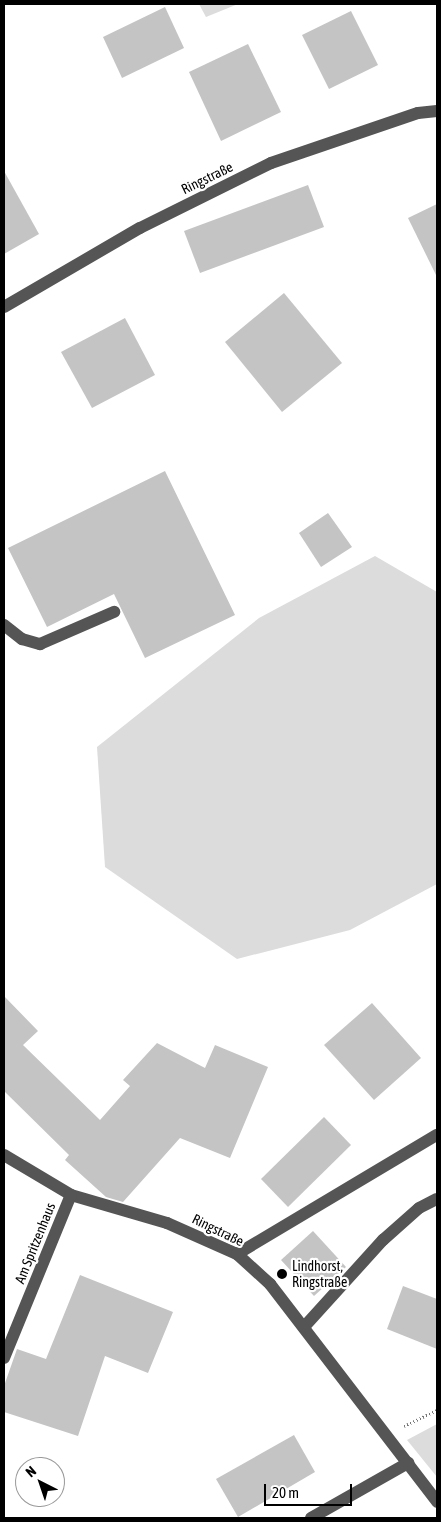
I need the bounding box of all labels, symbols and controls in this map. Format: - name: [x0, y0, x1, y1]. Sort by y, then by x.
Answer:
- street label: Ringstraße: [178, 158, 236, 198]
- street label: Am Spritzenhaus: [11, 1200, 59, 1286]
- street label: Ringstraße: [189, 1210, 247, 1250]
- place label: Lindhorst, Ringstraße: [292, 1258, 347, 1290]
- marker: Lindhorst, Ringstraße: [276, 1268, 288, 1280]
- north arrow: [15, 1457, 65, 1507]
- text: N: [22, 1463, 39, 1480]
- scale bar: [266, 1474, 354, 1506]
- text: 20 m: [272, 1484, 299, 1501]

